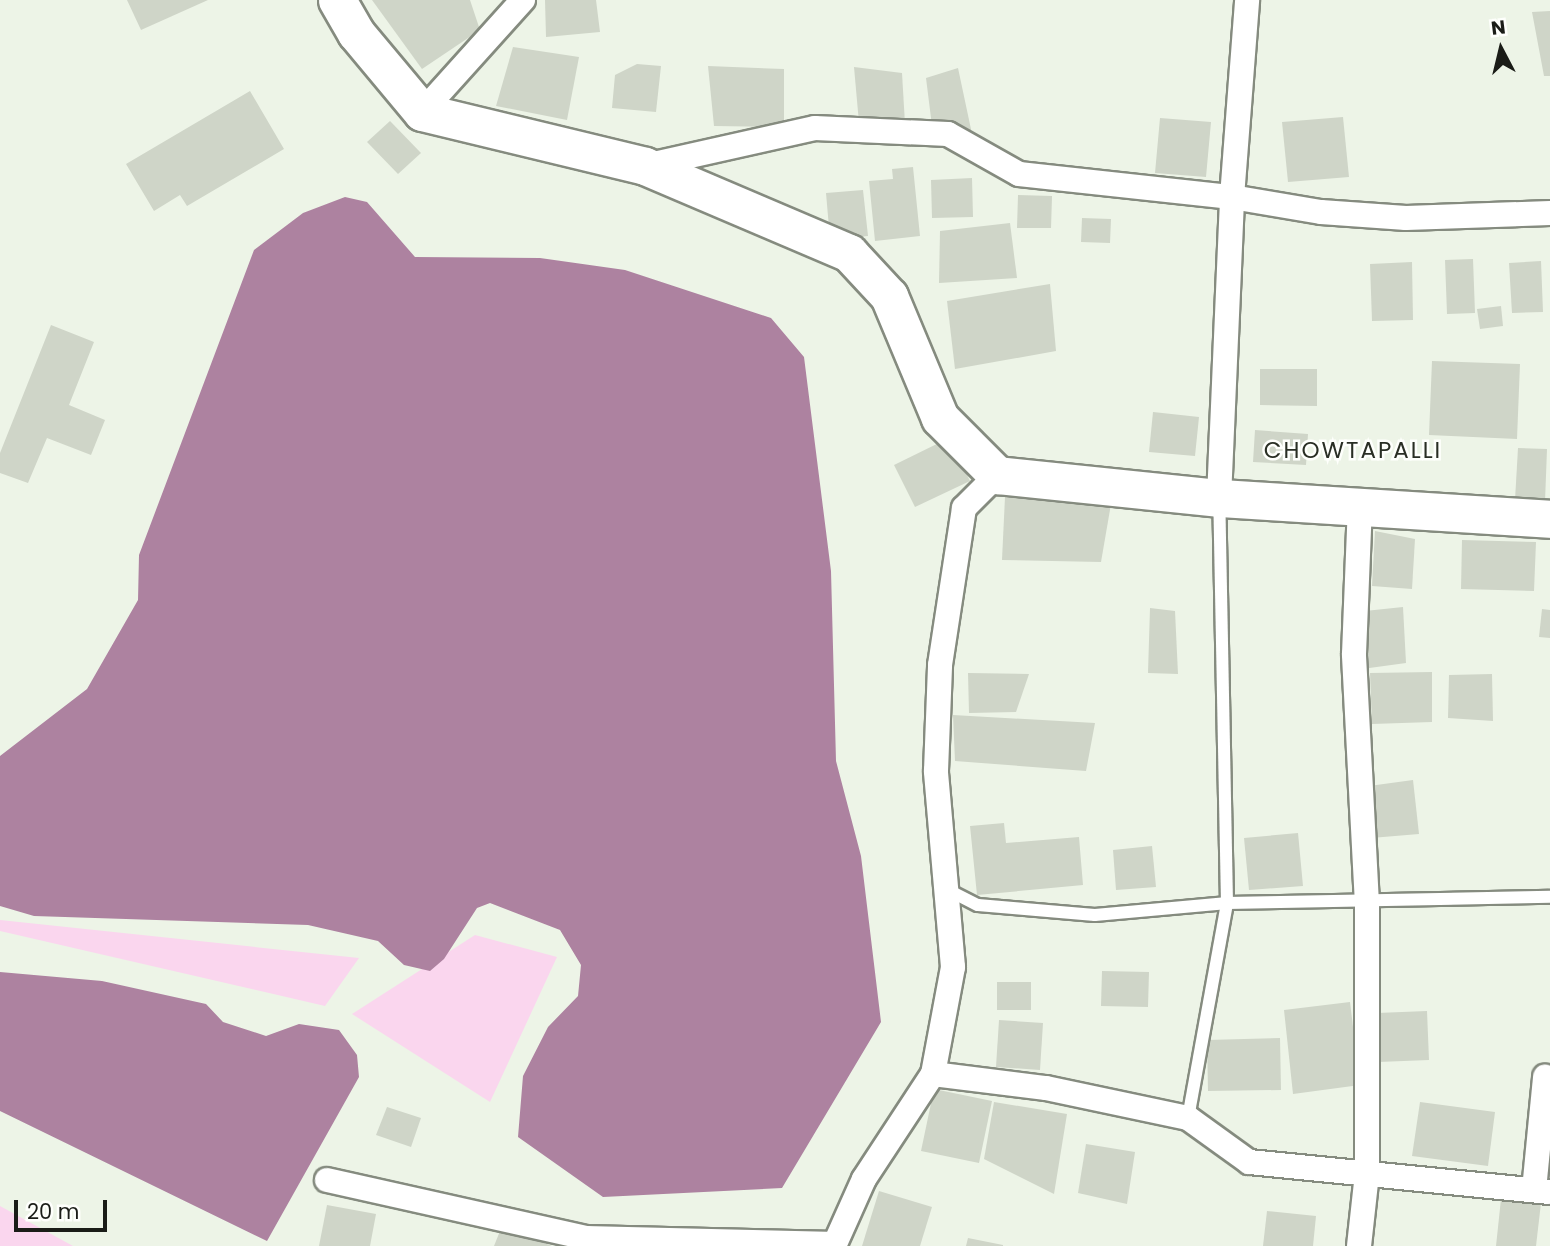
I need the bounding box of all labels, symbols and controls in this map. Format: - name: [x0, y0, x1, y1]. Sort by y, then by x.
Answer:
- text: N: [1490, 13, 1507, 42]
- north arrow: [1466, 14, 1536, 84]
- district label: CHOWTAPALLI: [1265, 436, 1441, 464]
- scale bar: [18, 1186, 110, 1230]
- text: 20 m: [27, 1197, 80, 1226]

